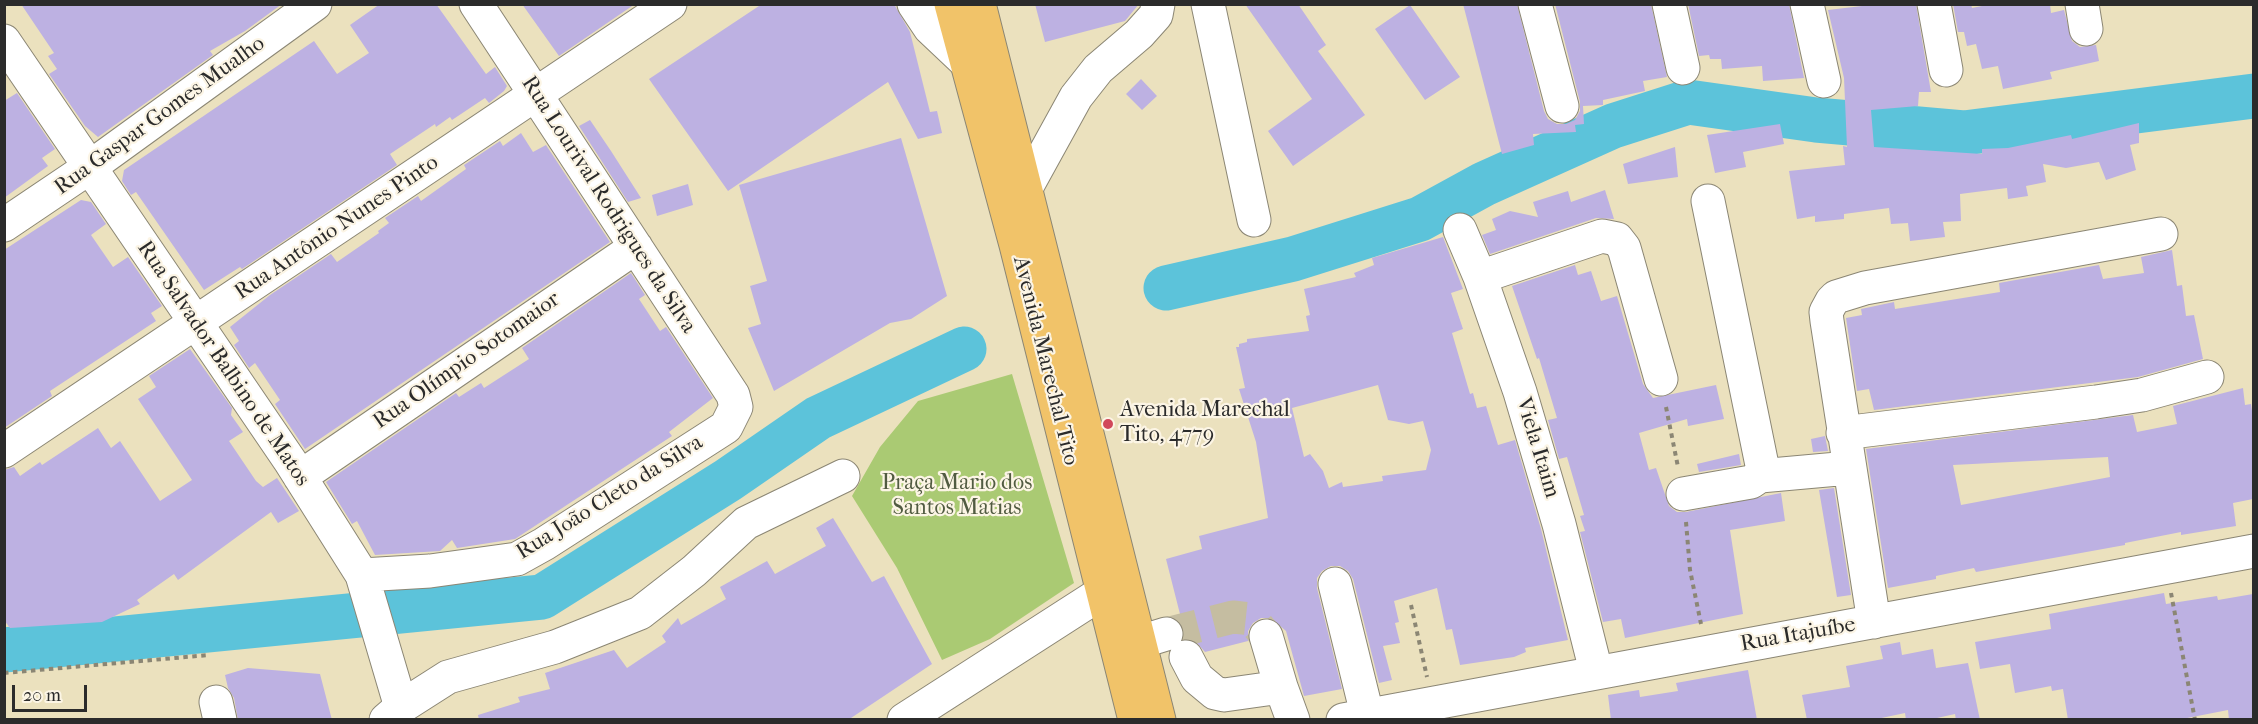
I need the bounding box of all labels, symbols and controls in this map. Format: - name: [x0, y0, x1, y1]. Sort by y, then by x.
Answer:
- street label: Rua Gaspar Gomes Mualho: [50, 31, 270, 201]
- street label: Rua Lourival Rodrigues da Silva: [515, 72, 701, 338]
- street label: Rua Antônio Nunes Pinto: [230, 150, 444, 306]
- street label: Rua Salvador Balbino de Matos: [131, 236, 315, 492]
- street label: Avenida Marechal Tito: [1006, 254, 1084, 468]
- street label: Rua Olímpio Sotomaior: [369, 287, 565, 435]
- street label: Viela Itaim: [1509, 395, 1565, 501]
- place label: Avenida Marechal Tito, 4779: [1120, 398, 1290, 450]
- marker: Avenida Marechal Tito, 4779: [1101, 417, 1115, 431]
- street label: Rua João Cleto da Silva: [512, 430, 708, 566]
- park label: Praça Mario dos Santos Matias: [882, 471, 1032, 522]
- street label: Rua Itajuíbe: [1739, 612, 1857, 658]
- scale bar: [15, 673, 90, 711]
- text: 20 m: [23, 685, 61, 706]

